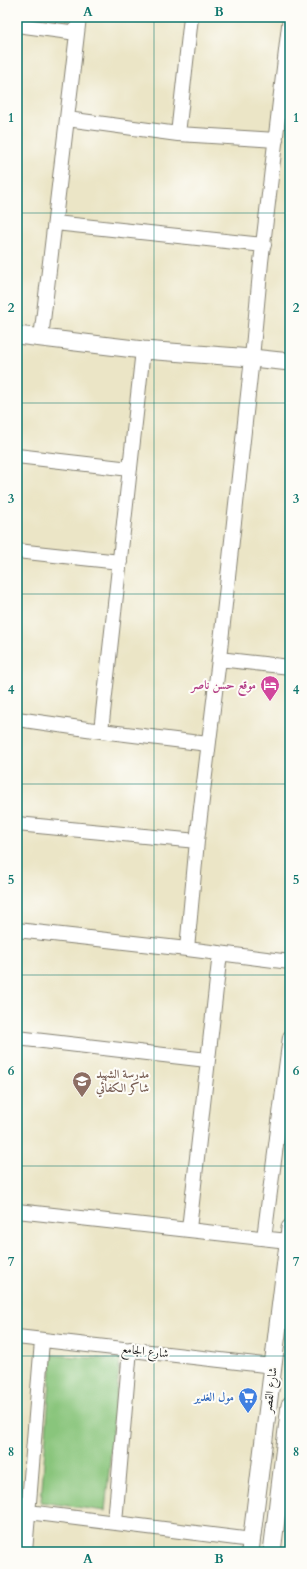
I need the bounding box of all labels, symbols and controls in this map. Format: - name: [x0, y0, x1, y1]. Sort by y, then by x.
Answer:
- text: A: [83, 3, 93, 21]
- text: B: [214, 3, 224, 21]
- text: 1: [8, 109, 14, 127]
- text: 1: [293, 109, 299, 127]
- text: 2: [8, 299, 15, 317]
- text: 2: [293, 299, 300, 317]
- text: 3: [8, 490, 15, 508]
- text: 3: [293, 490, 300, 508]
- hotel icon: موقع حسن ناصر: [259, 674, 281, 702]
- place label: موقع حسن ناصر: [189, 677, 256, 697]
- text: 4: [8, 681, 15, 699]
- text: 4: [293, 681, 300, 699]
- text: 5: [8, 871, 14, 889]
- text: 5: [293, 871, 299, 889]
- text: 6: [8, 1062, 15, 1080]
- text: 6: [293, 1062, 300, 1080]
- place label: مدرسة الشهيد شاكر الكفائي: [95, 1066, 149, 1098]
- school or university icon: مدرسة الشهيد شاكر الكفائي: [71, 1070, 93, 1098]
- text: 7: [8, 1253, 15, 1271]
- text: 7: [293, 1253, 300, 1271]
- street label: شارع الجامع: [120, 1341, 170, 1364]
- street label: شارع القصر: [259, 1366, 284, 1416]
- supermarket icon: مول الغدير: [237, 1386, 259, 1414]
- place label: مول الغدير: [192, 1389, 234, 1405]
- text: 8: [8, 1443, 14, 1461]
- text: 8: [293, 1443, 299, 1461]
- text: A: [83, 1550, 93, 1568]
- text: B: [214, 1550, 224, 1568]

